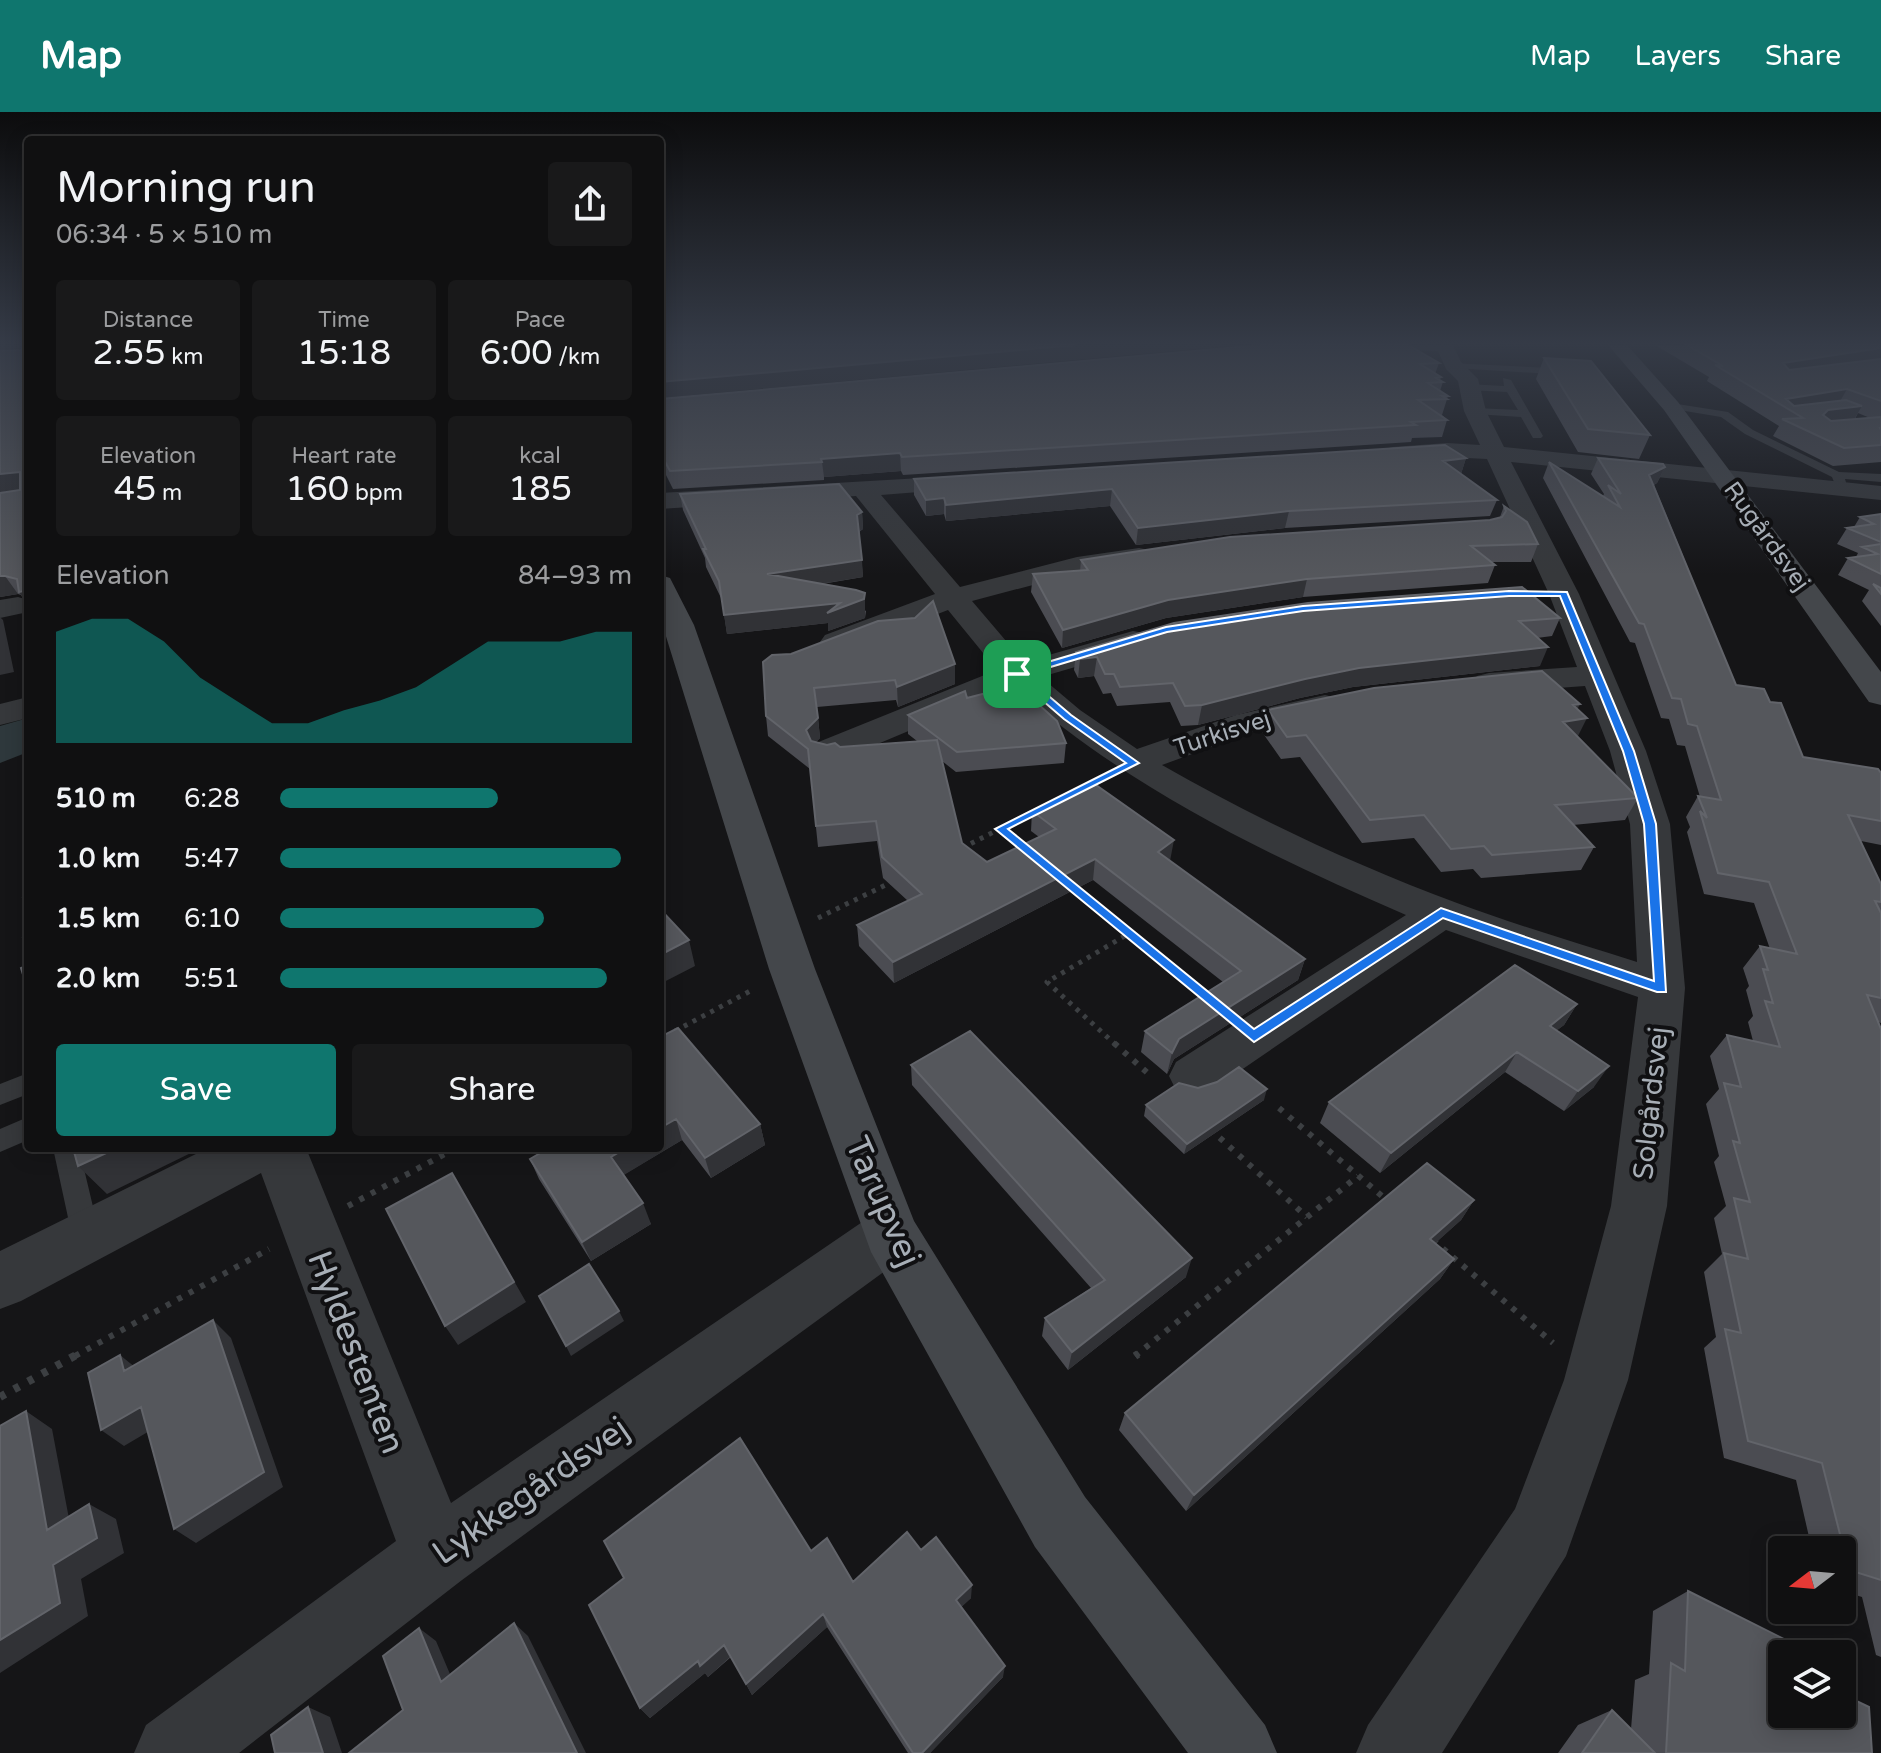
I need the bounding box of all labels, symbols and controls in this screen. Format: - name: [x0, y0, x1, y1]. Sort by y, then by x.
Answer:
- text: Map: [40, 33, 122, 79]
- text: Map: [1530, 39, 1591, 73]
- text: Layers: [1635, 39, 1721, 73]
- text: Share: [1765, 39, 1841, 73]
- text: Morning run: [56, 162, 316, 215]
- button: share: [548, 162, 632, 246]
- text: 06:34 · 5 × 510 m: [56, 219, 272, 250]
- text: Distance: [103, 307, 193, 333]
- text: Time: [318, 307, 370, 333]
- text: Pace: [515, 307, 565, 333]
- text: 2.55: [93, 333, 166, 374]
- text: 15:18: [297, 333, 391, 374]
- text: 6:00: [480, 333, 553, 374]
- text: km: [166, 344, 203, 370]
- text: /km: [553, 344, 600, 370]
- text: Elevation: [100, 443, 196, 469]
- text: Heart rate: [292, 443, 396, 469]
- text: kcal: [519, 443, 561, 469]
- text: 45: [114, 469, 156, 510]
- text: 160: [285, 469, 349, 510]
- text: 185: [508, 469, 572, 510]
- street label: Rugårdsvej: [1717, 476, 1816, 597]
- text: m: [156, 480, 182, 506]
- text: bpm: [349, 480, 403, 506]
- text: Elevation: [56, 560, 170, 591]
- text: 84–93 m: [518, 560, 632, 591]
- pin: [983, 640, 1051, 708]
- icon: arrive: [995, 652, 1039, 696]
- street label: Turkisvej: [1170, 704, 1274, 763]
- text: 510 m: [56, 783, 136, 814]
- text: 6:28: [184, 783, 240, 814]
- text: 1.0 km: [56, 843, 140, 874]
- text: 5:47: [184, 843, 240, 874]
- text: 1.5 km: [56, 903, 140, 934]
- text: 6:10: [184, 903, 240, 934]
- text: 2.0 km: [56, 963, 140, 994]
- text: 5:51: [184, 963, 240, 994]
- street label: Solgårdsvej: [1626, 1025, 1676, 1181]
- button: Save: [56, 1044, 336, 1136]
- button: Share: [352, 1044, 632, 1136]
- street label: Tarupvej: [836, 1130, 929, 1273]
- street label: Hyldestenten: [298, 1245, 413, 1460]
- street label: Lykkegårdsvej: [425, 1408, 637, 1574]
- north arrow: [1768, 1536, 1856, 1624]
- map controls: [1768, 1536, 1856, 1728]
- button: layers: [1768, 1640, 1856, 1728]

